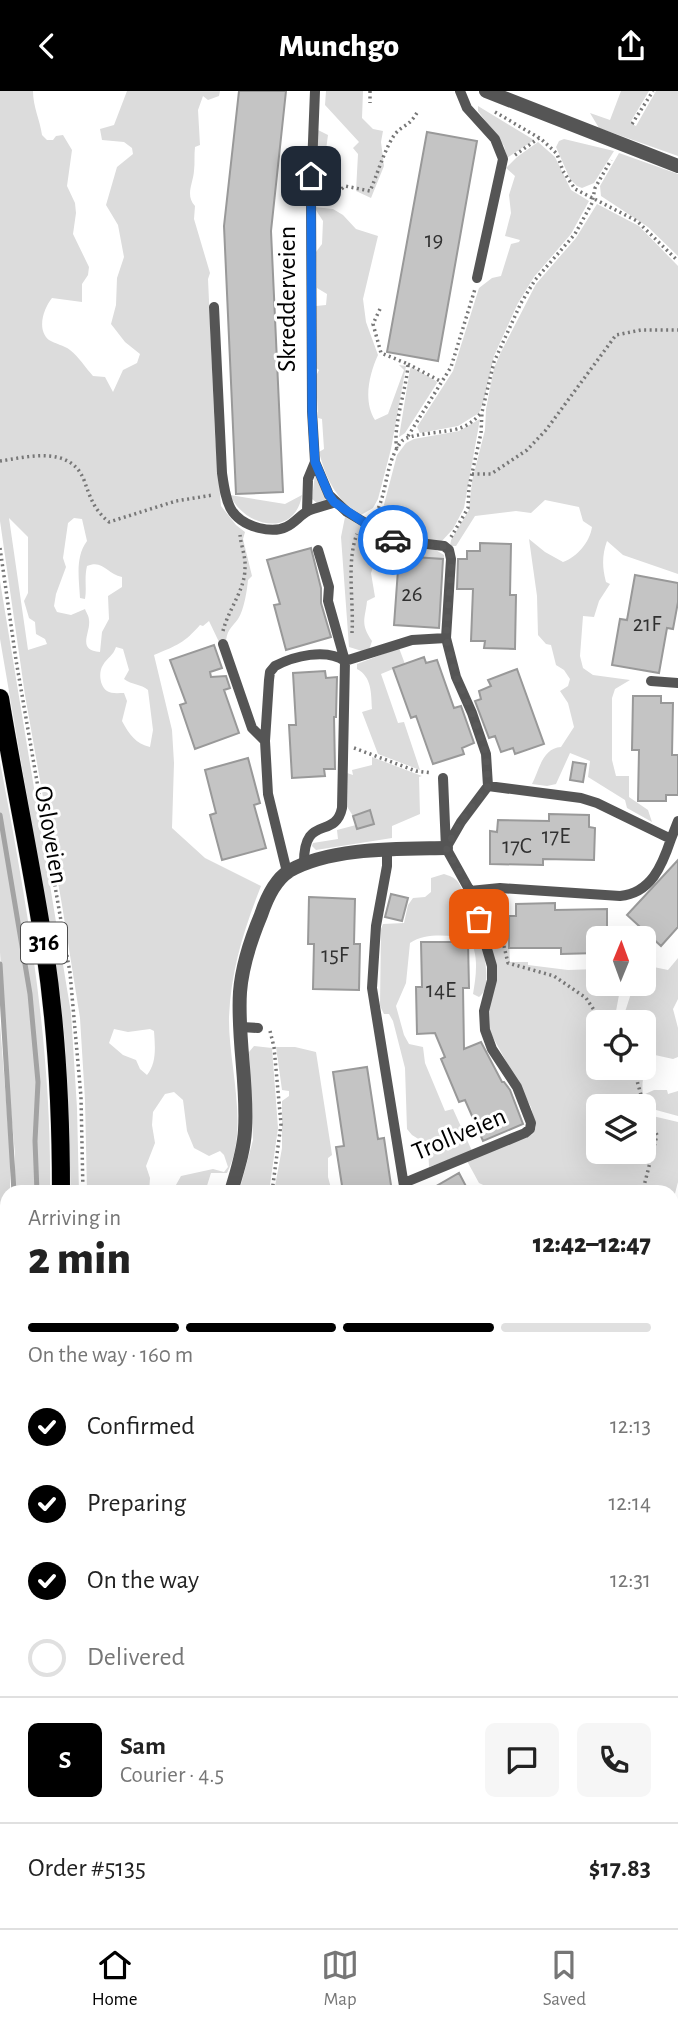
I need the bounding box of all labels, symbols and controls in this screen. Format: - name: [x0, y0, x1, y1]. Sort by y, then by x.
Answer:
- icon: back: [28, 27, 66, 65]
- icon: share: [612, 27, 650, 65]
- text: Munchgo: [279, 30, 399, 62]
- pin: [281, 146, 341, 206]
- icon: home: [292, 157, 330, 195]
- street label: Skredderveien: [274, 226, 300, 372]
- house number: 19: [425, 229, 443, 252]
- courier: [358, 505, 428, 575]
- icon: car: [374, 521, 412, 559]
- house number: 26: [401, 583, 423, 606]
- house number: 21F: [633, 613, 662, 636]
- street label: Osloveien: [30, 784, 72, 886]
- house number: 17E: [542, 825, 570, 848]
- house number: 17C: [502, 835, 532, 858]
- pin: [449, 889, 509, 949]
- icon: bag: [460, 900, 498, 938]
- road number: 316: [21, 923, 67, 963]
- north arrow: [586, 926, 656, 996]
- map controls: [586, 926, 656, 1164]
- house number: 15F: [321, 944, 350, 967]
- house number: 14E: [426, 979, 456, 1002]
- button: locate: [586, 1010, 656, 1080]
- button: layers: [586, 1094, 656, 1164]
- street label: Trollveien: [408, 1103, 510, 1165]
- text: Arriving in: [28, 1207, 121, 1230]
- text: 12:42–12:47: [533, 1231, 651, 1257]
- text: 2 min: [28, 1236, 131, 1282]
- text: On the way · 160 m: [28, 1344, 193, 1367]
- icon: check: [28, 1408, 66, 1446]
- text: Confirmed: [87, 1413, 195, 1439]
- text: 12:13: [610, 1415, 651, 1438]
- icon: check: [28, 1485, 66, 1523]
- text: Preparing: [87, 1490, 186, 1516]
- text: 12:14: [608, 1492, 651, 1515]
- icon: check: [28, 1562, 66, 1600]
- text: On the way: [87, 1567, 199, 1593]
- text: 12:31: [610, 1569, 651, 1592]
- text: Delivered: [87, 1644, 185, 1670]
- button: chat: [485, 1723, 559, 1797]
- button: phone: [577, 1723, 651, 1797]
- text: Sam: [120, 1733, 166, 1759]
- text: S: [59, 1747, 71, 1773]
- text: Courier · 4.5: [120, 1764, 224, 1787]
- text: Order #5135: [28, 1855, 146, 1881]
- text: $17.83: [589, 1855, 651, 1881]
- tab: Home: [92, 1946, 138, 2011]
- tab: Map: [321, 1946, 359, 2011]
- tab: Saved: [543, 1946, 586, 2011]

